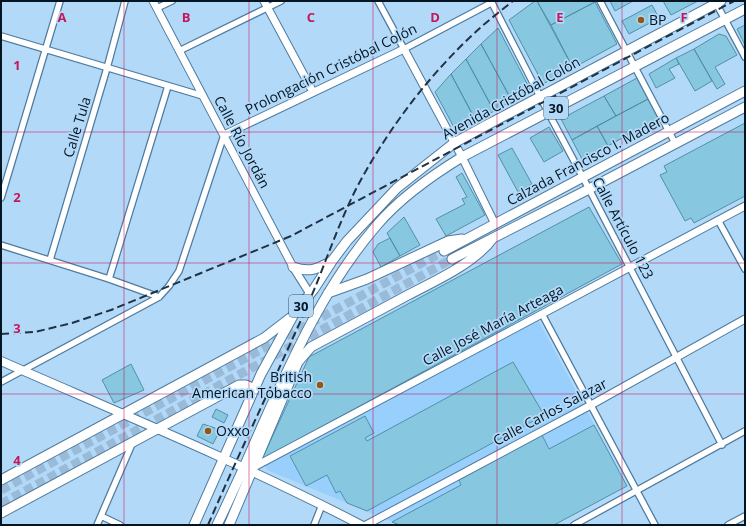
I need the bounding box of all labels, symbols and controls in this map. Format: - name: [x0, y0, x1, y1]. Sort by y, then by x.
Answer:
- text: A: [58, 8, 67, 26]
- text: B: [182, 8, 191, 26]
- text: C: [307, 8, 315, 26]
- text: D: [430, 8, 440, 26]
- text: E: [556, 8, 564, 26]
- text: F: [680, 8, 688, 26]
- place label: BP: [649, 10, 666, 29]
- marker: BP: [636, 15, 646, 25]
- street label: Prolongación Cristóbal Colón: [242, 19, 420, 118]
- street label: Avenida Cristóbal Colón: [438, 52, 583, 144]
- text: 1: [13, 56, 21, 74]
- street label: Calle Río Jordán: [210, 92, 275, 191]
- street label: Calle Tula: [58, 94, 95, 160]
- road number: 30: [544, 97, 568, 119]
- street label: Calzada Francisco I. Madero: [503, 108, 672, 210]
- street label: Calle Artículo 123: [588, 173, 658, 282]
- text: 2: [13, 188, 21, 206]
- street label: Calle José María Arteaga: [419, 279, 567, 370]
- road number: 30: [289, 295, 313, 317]
- text: 3: [13, 319, 21, 337]
- place label: British American Tobacco: [192, 367, 312, 402]
- street label: Calle Carlos Salazar: [489, 373, 610, 450]
- marker: British American Tobacco: [315, 380, 325, 390]
- place label: Oxxo: [216, 421, 250, 440]
- marker: Oxxo: [203, 426, 213, 436]
- text: 4: [13, 451, 21, 469]

